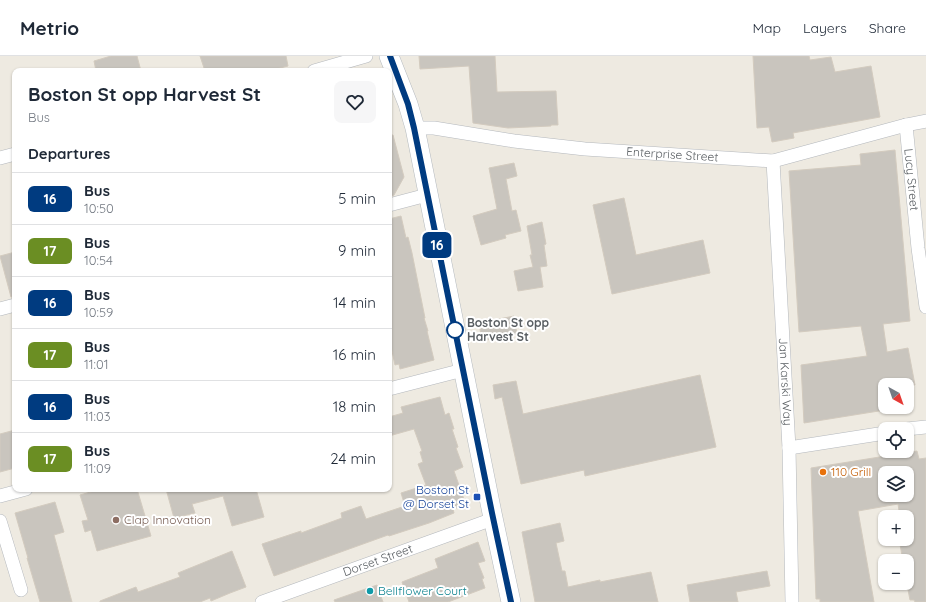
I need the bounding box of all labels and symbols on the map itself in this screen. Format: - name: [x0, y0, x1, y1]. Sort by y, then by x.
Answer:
- street label: Enterprise Street: [626, 144, 719, 164]
- street label: Lucy Street: [901, 148, 922, 211]
- line badge: 16: [419, 232, 455, 258]
- place label: Boston St opp Harvest St: [467, 315, 549, 344]
- marker: Boston St opp Harvest St: [446, 321, 464, 339]
- street label: Jan Karski Way: [776, 337, 796, 426]
- north arrow: [878, 378, 914, 414]
- place label: 110 Grill: [831, 464, 871, 479]
- marker: 110 Grill: [818, 467, 828, 477]
- place label: Boston St @ Dorset St: [403, 482, 469, 511]
- marker: Boston St @ Dorset St: [472, 492, 482, 502]
- place label: Clap Innovation: [124, 512, 211, 527]
- marker: Clap Innovation: [111, 515, 121, 525]
- street label: Dorset Street: [341, 541, 415, 579]
- place label: Bellflower Court: [378, 583, 467, 598]
- marker: Bellflower Court: [365, 586, 375, 596]

